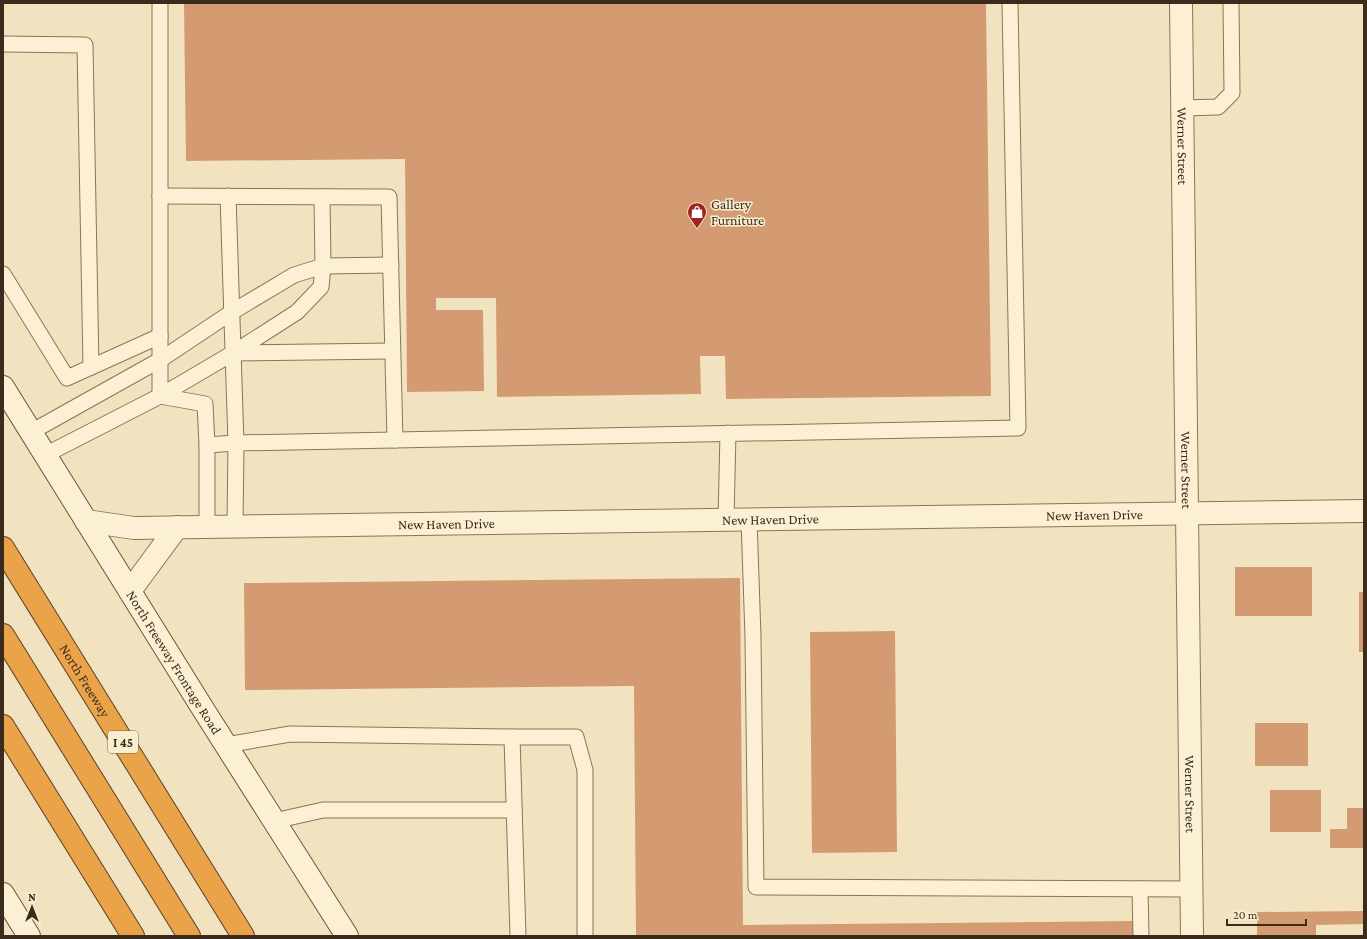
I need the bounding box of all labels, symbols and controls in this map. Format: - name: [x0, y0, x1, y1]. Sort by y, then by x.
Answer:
- street label: Werner Street: [1174, 107, 1191, 185]
- place label: Gallery Furniture: [711, 196, 764, 228]
- shop icon: Gallery Furniture: [686, 201, 708, 229]
- street label: Werner Street: [1178, 431, 1195, 509]
- street label: New Haven Drive: [1046, 506, 1143, 523]
- street label: New Haven Drive: [722, 511, 819, 528]
- street label: New Haven Drive: [398, 515, 495, 532]
- street label: North Freeway Frontage Road: [123, 587, 225, 738]
- street label: North Freeway: [56, 641, 114, 721]
- road number: I 45: [108, 731, 138, 753]
- street label: Werner Street: [1182, 755, 1199, 833]
- north arrow: [12, 887, 52, 927]
- text: N: [28, 891, 36, 903]
- scale bar: [1227, 901, 1306, 927]
- text: 20 m: [1233, 908, 1258, 922]

